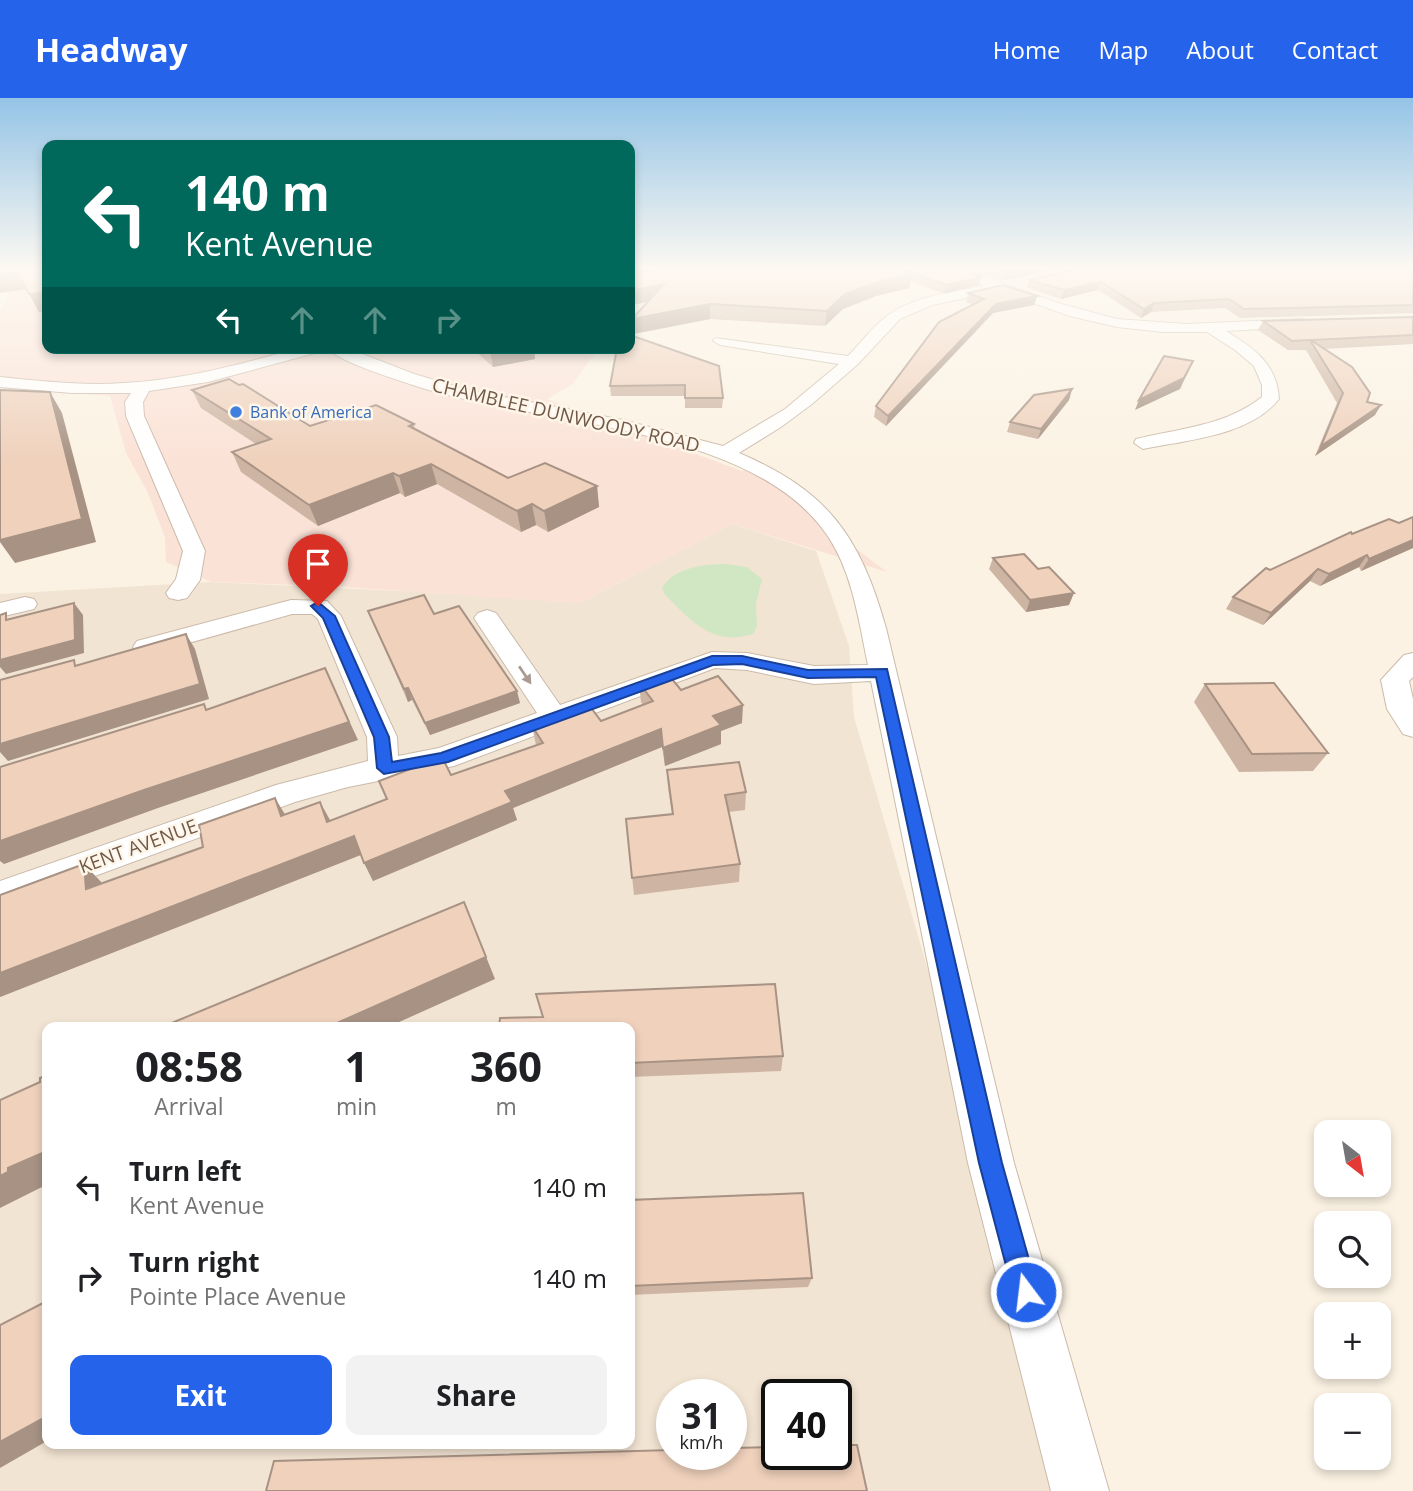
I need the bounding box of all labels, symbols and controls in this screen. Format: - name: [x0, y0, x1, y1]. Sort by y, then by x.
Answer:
- text: Headway: [35, 27, 188, 72]
- text: Home: [993, 33, 1061, 66]
- text: Map: [1099, 33, 1148, 66]
- text: About: [1186, 33, 1254, 66]
- text: Contact: [1292, 33, 1378, 66]
- text: 140 m: [185, 159, 330, 225]
- icon: left: [70, 168, 161, 259]
- text: Kent Avenue: [185, 222, 373, 265]
- icon: left: [210, 301, 248, 339]
- icon: ahead: [283, 301, 321, 339]
- icon: ahead: [356, 301, 394, 339]
- icon: right: [429, 301, 467, 339]
- street label: CHAMBLEE DUNWOODY ROAD: [430, 372, 702, 458]
- place label: Bank of America: [250, 401, 372, 423]
- marker: Bank of America: [228, 404, 244, 420]
- pin: [288, 534, 348, 606]
- icon: arrive: [299, 545, 337, 583]
- one-way arrow: [518, 666, 532, 684]
- street label: KENT AVENUE: [75, 812, 201, 880]
- text: 08:58: [135, 1037, 243, 1094]
- text: 1: [344, 1037, 369, 1094]
- text: 360: [470, 1037, 542, 1094]
- text: Arrival: [154, 1090, 224, 1122]
- text: min: [336, 1090, 377, 1122]
- text: m: [495, 1090, 517, 1122]
- north arrow: [1314, 1120, 1391, 1197]
- map controls: [1314, 1120, 1391, 1470]
- text: Turn left: [129, 1153, 241, 1189]
- icon: left: [70, 1168, 108, 1206]
- text: 140 m: [532, 1169, 607, 1205]
- text: Kent Avenue: [129, 1189, 264, 1221]
- button: search: [1314, 1211, 1391, 1288]
- text: Turn right: [129, 1244, 260, 1280]
- position arrow: [989, 1255, 1063, 1329]
- icon: right: [70, 1259, 108, 1297]
- text: 140 m: [532, 1260, 607, 1296]
- text: Pointe Place Avenue: [129, 1280, 346, 1312]
- button: +: [1314, 1302, 1391, 1379]
- button: Exit: [70, 1355, 332, 1435]
- button: Share: [346, 1355, 607, 1435]
- speed limit sign: 40: [761, 1379, 852, 1470]
- text: 31: [681, 1392, 722, 1439]
- button: −: [1314, 1393, 1391, 1470]
- text: km/h: [680, 1430, 723, 1454]

